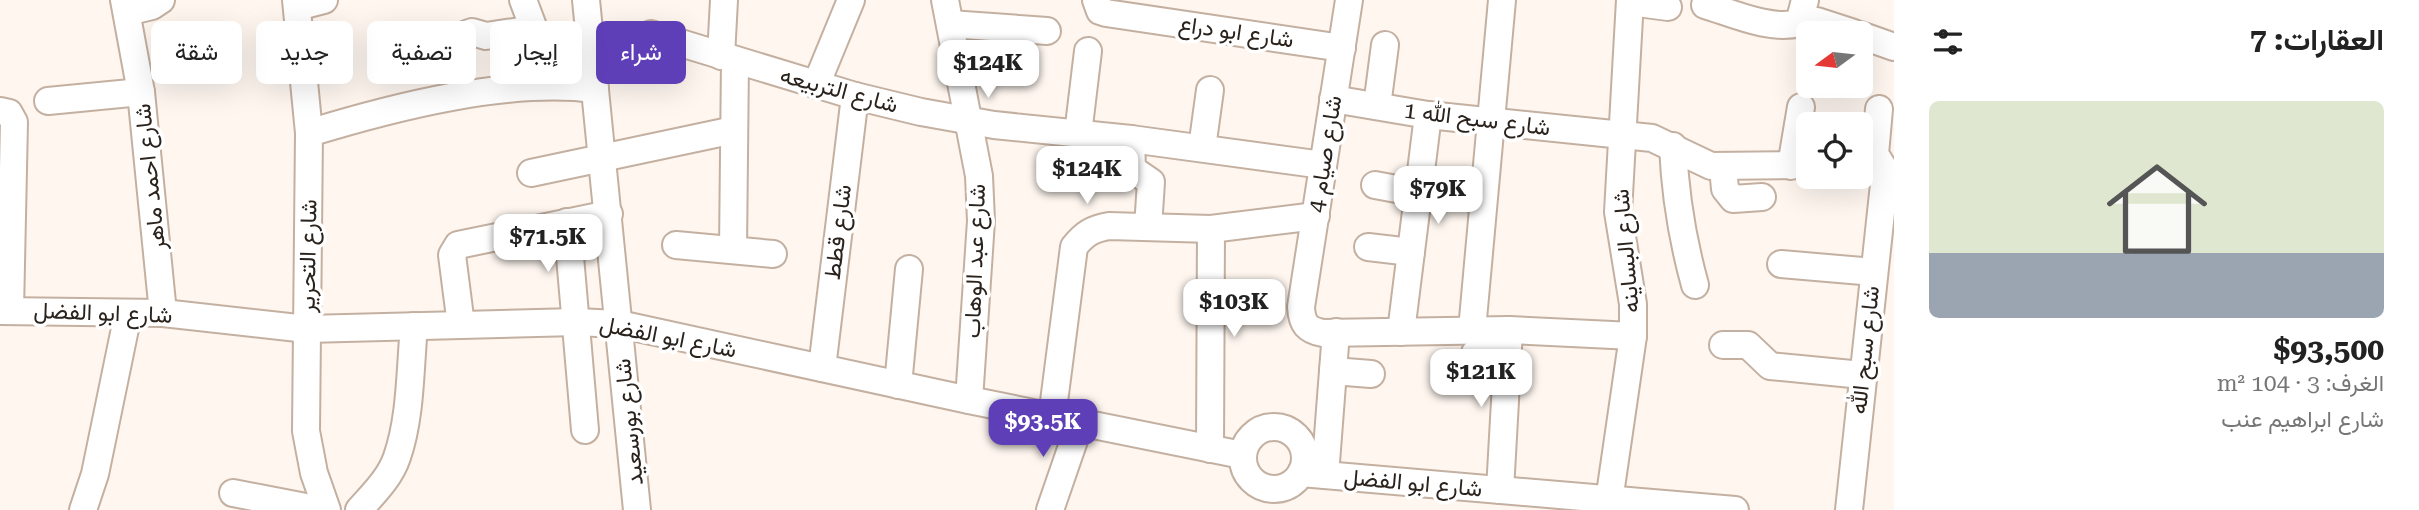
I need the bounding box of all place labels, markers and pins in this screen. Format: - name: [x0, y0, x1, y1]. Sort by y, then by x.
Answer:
- pin: $124K: [939, 41, 1037, 100]
- pin: $124K: [1038, 146, 1136, 206]
- pin: $79K: [1397, 166, 1479, 226]
- pin: $71.5K: [491, 215, 605, 274]
- pin: $103K: [1185, 280, 1283, 339]
- pin: $121K: [1432, 350, 1530, 409]
- pin: $93.5K: [986, 400, 1100, 459]

